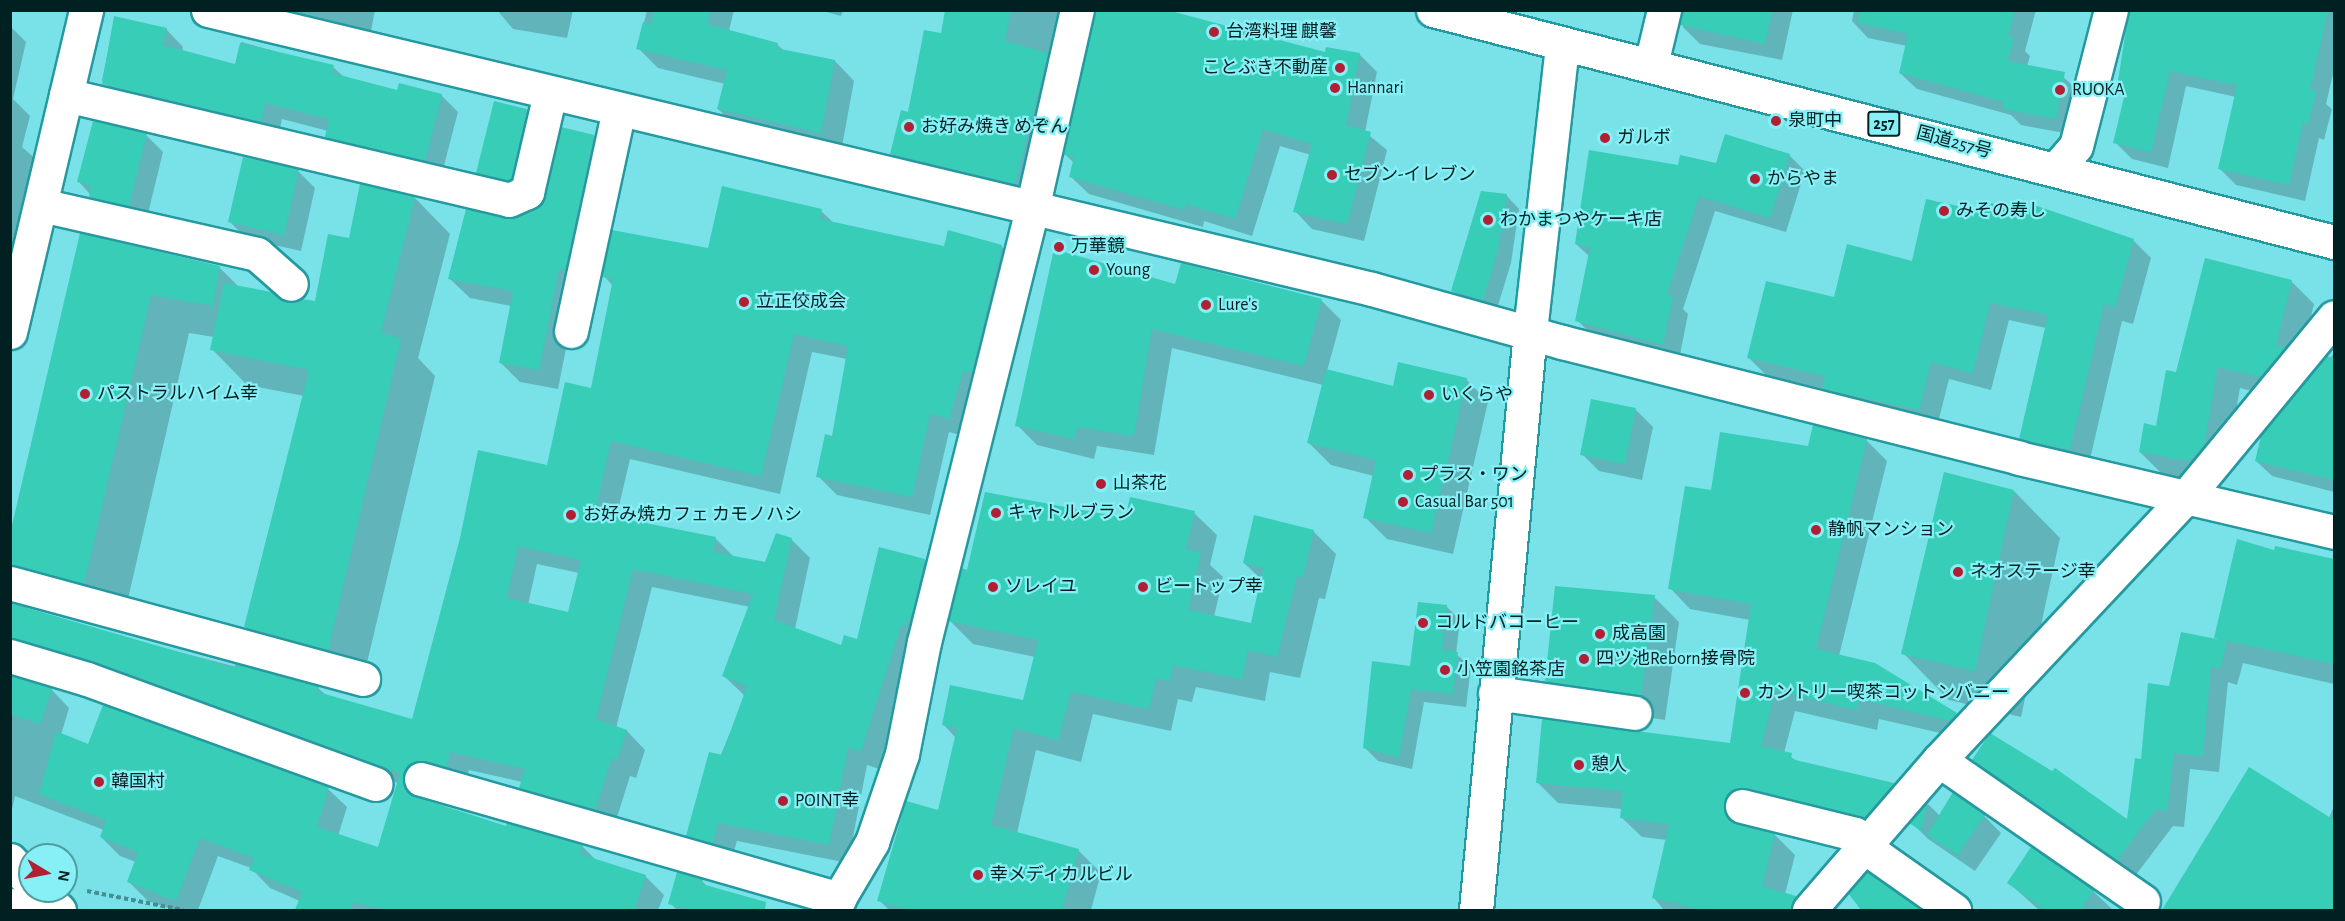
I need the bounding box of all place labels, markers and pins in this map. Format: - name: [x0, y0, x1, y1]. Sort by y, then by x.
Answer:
- place label: 台湾料理 麒馨: [1226, 21, 1337, 43]
- marker: 台湾料理 麒馨: [1207, 25, 1221, 39]
- place label: ことぶき不動産: [1202, 57, 1328, 79]
- marker: ことぶき不動産: [1333, 61, 1347, 75]
- place label: Hannari: [1347, 77, 1404, 99]
- place label: RUOKA: [2072, 79, 2125, 101]
- marker: Hannari: [1328, 81, 1342, 95]
- marker: RUOKA: [2053, 83, 2067, 97]
- place label: 泉町中: [1788, 110, 1842, 132]
- marker: 泉町中: [1769, 114, 1783, 128]
- place label: お好み焼き めぞん: [921, 116, 1068, 138]
- marker: お好み焼き めぞん: [902, 120, 916, 134]
- place label: ガルボ: [1617, 127, 1671, 149]
- marker: ガルボ: [1598, 131, 1612, 145]
- place label: セブン-イレブン: [1344, 164, 1476, 186]
- marker: セブン-イレブン: [1325, 168, 1339, 182]
- place label: からやま: [1767, 168, 1839, 190]
- marker: からやま: [1748, 172, 1762, 186]
- place label: みその寿し: [1956, 200, 2046, 222]
- marker: みその寿し: [1937, 204, 1951, 218]
- place label: わかまつやケーキ店: [1500, 209, 1662, 231]
- marker: わかまつやケーキ店: [1481, 213, 1495, 227]
- place label: 万華鏡: [1071, 236, 1125, 258]
- marker: 万華鏡: [1052, 240, 1066, 254]
- place label: Young: [1106, 259, 1150, 281]
- marker: Young: [1087, 263, 1101, 277]
- place label: 立正佼成会: [756, 291, 846, 313]
- place label: Lure's: [1218, 294, 1258, 316]
- marker: 立正佼成会: [737, 295, 751, 309]
- marker: Lure's: [1199, 298, 1213, 312]
- place label: パストラルハイム幸: [97, 383, 259, 405]
- place label: いくらや: [1441, 384, 1513, 406]
- marker: パストラルハイム幸: [78, 387, 92, 401]
- marker: いくらや: [1422, 388, 1436, 402]
- place label: プラス・ワン: [1420, 464, 1528, 486]
- marker: プラス・ワン: [1401, 468, 1415, 482]
- place label: 山茶花: [1113, 473, 1167, 495]
- marker: 山茶花: [1094, 477, 1108, 491]
- place label: Casual Bar 501: [1415, 491, 1514, 513]
- marker: Casual Bar 501: [1396, 495, 1410, 509]
- place label: キャトルブラン: [1008, 502, 1134, 524]
- place label: お好み焼カフェ カモノハシ: [583, 504, 802, 526]
- marker: キャトルブラン: [989, 506, 1003, 520]
- marker: お好み焼カフェ カモノハシ: [564, 508, 578, 522]
- place label: 静帆マンション: [1828, 519, 1954, 541]
- marker: 静帆マンション: [1809, 523, 1823, 537]
- place label: ネオステージ幸: [1970, 561, 2096, 583]
- marker: ネオステージ幸: [1951, 565, 1965, 579]
- place label: ソレイユ: [1005, 576, 1077, 598]
- place label: ビートップ幸: [1155, 576, 1263, 598]
- marker: ソレイユ: [986, 580, 1000, 594]
- marker: ビートップ幸: [1136, 580, 1150, 594]
- place label: コルドバコーヒー: [1435, 612, 1579, 634]
- marker: コルドバコーヒー: [1416, 616, 1430, 630]
- place label: 成高園: [1612, 623, 1666, 645]
- marker: 成高園: [1593, 627, 1607, 641]
- place label: 四ツ池Reborn接骨院: [1596, 648, 1755, 670]
- marker: 四ツ池Reborn接骨院: [1577, 652, 1591, 666]
- place label: 小笠園銘茶店: [1457, 659, 1565, 681]
- marker: 小笠園銘茶店: [1438, 663, 1452, 677]
- place label: カントリー喫茶コットンバニー: [1757, 682, 2009, 704]
- marker: カントリー喫茶コットンバニー: [1738, 686, 1752, 700]
- place label: 憩人: [1591, 754, 1627, 776]
- marker: 憩人: [1572, 758, 1586, 772]
- place label: 韓国村: [111, 771, 165, 793]
- marker: 韓国村: [92, 775, 106, 789]
- place label: POINT幸: [795, 790, 859, 812]
- marker: POINT幸: [776, 794, 790, 808]
- place label: 幸メディカルビル: [990, 864, 1134, 886]
- marker: 幸メディカルビル: [971, 868, 985, 882]

